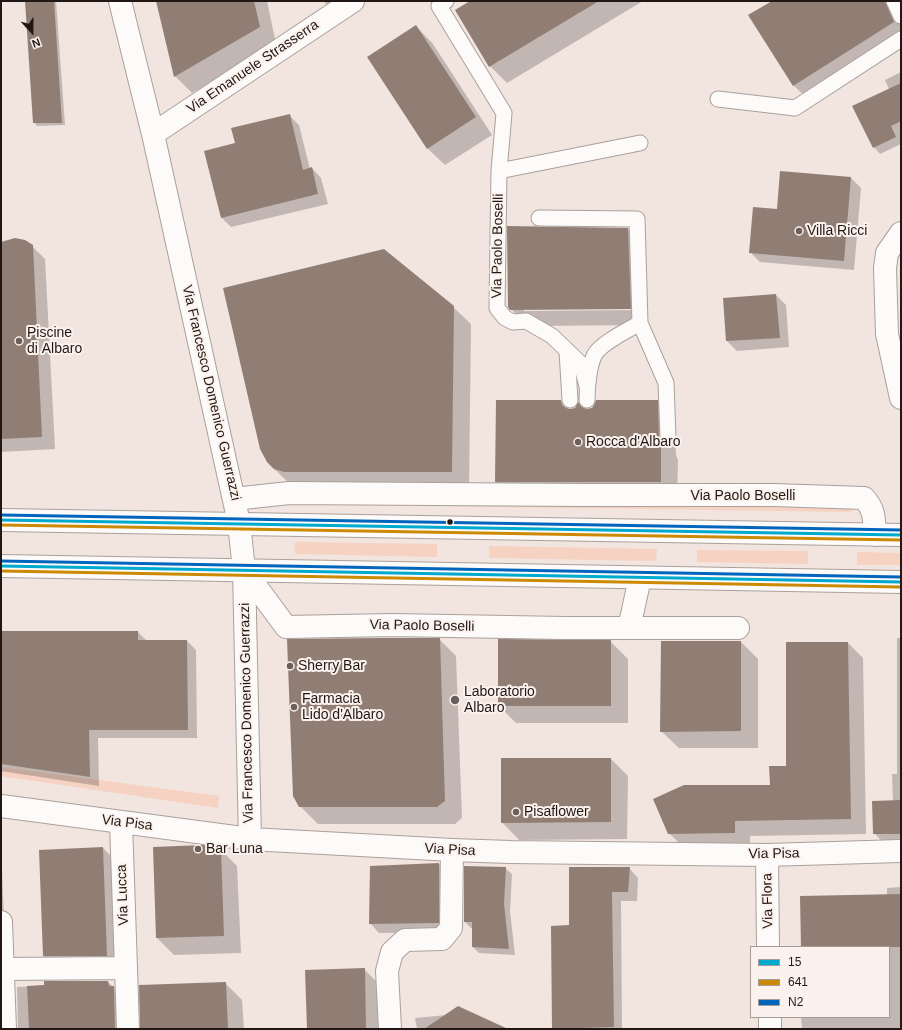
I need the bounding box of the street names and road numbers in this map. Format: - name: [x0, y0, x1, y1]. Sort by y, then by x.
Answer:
- street label: Via Emanuele Strasserra: [184, 17, 322, 117]
- street label: Via Paolo Boselli: [489, 193, 507, 299]
- street label: Via Francesco Domenico Guerrazzi: [178, 284, 244, 502]
- street label: Via Paolo Boselli: [691, 488, 795, 504]
- street label: Via Francesco Domenico Guerrazzi: [237, 603, 257, 823]
- street label: Via Paolo Boselli: [369, 617, 475, 635]
- street label: Via Pisa: [101, 812, 153, 834]
- street label: Via Pisa: [424, 840, 476, 860]
- street label: Via Pisa: [748, 845, 800, 863]
- street label: Via Lucca: [114, 864, 132, 926]
- street label: Via Flora: [759, 873, 777, 929]

